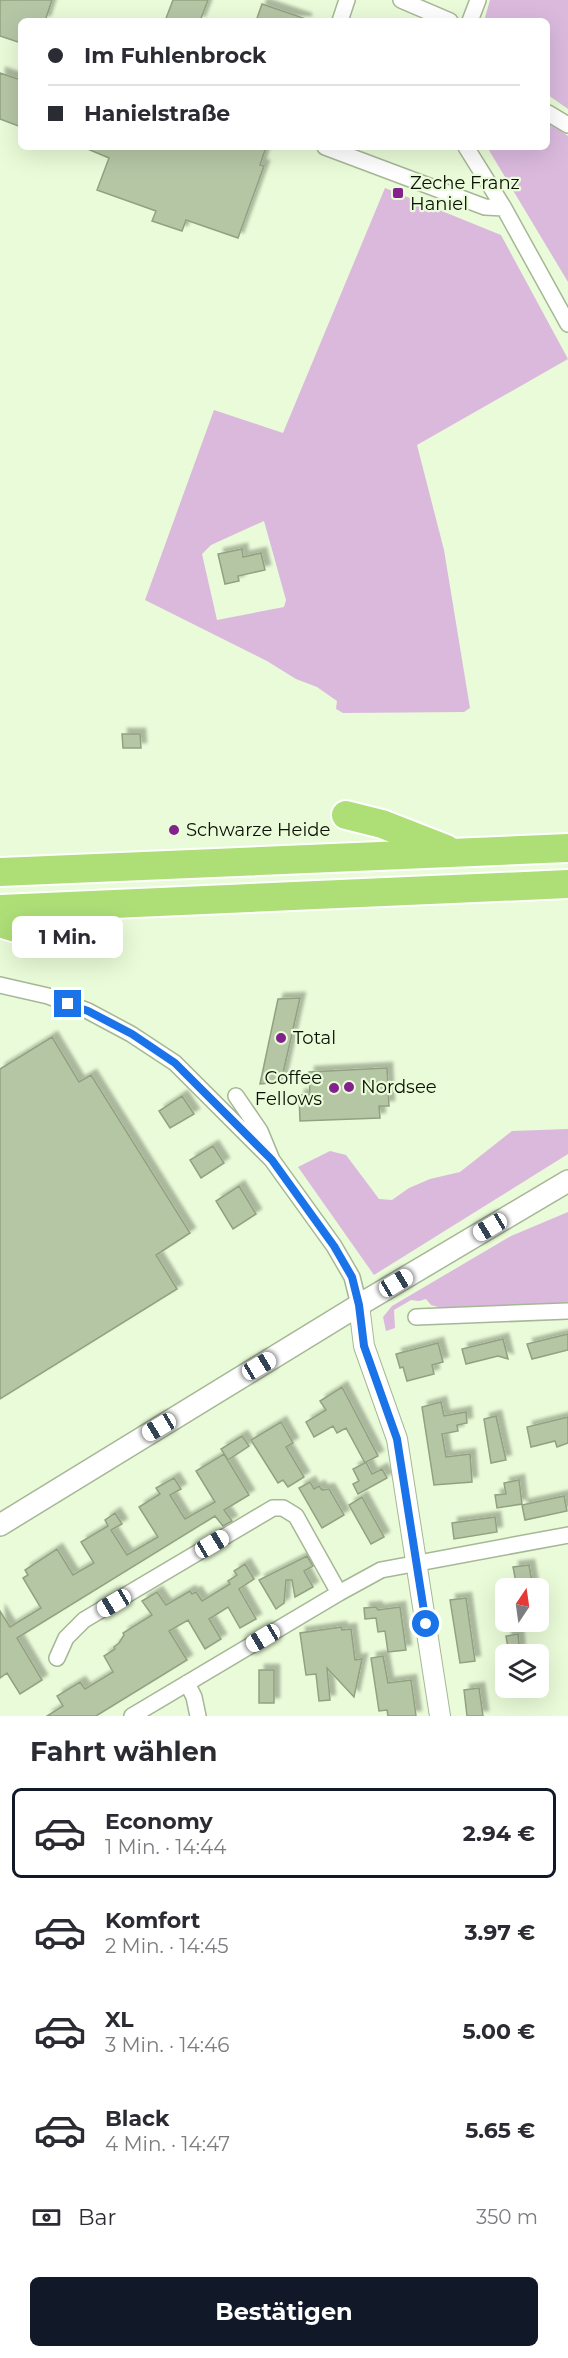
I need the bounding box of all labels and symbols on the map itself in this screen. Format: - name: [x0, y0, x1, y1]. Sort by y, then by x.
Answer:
- place label: Zeche Franz Haniel: [410, 172, 520, 215]
- marker: Zeche Franz Haniel: [391, 186, 405, 200]
- place label: Schwarze Heide: [186, 819, 331, 841]
- marker: Schwarze Heide: [167, 823, 181, 837]
- callout: 1 Min.: [13, 917, 124, 959]
- route end: [54, 990, 81, 1017]
- place label: Total: [293, 1027, 336, 1049]
- marker: Total: [274, 1031, 288, 1045]
- place label: Coffee Fellows: [255, 1067, 322, 1110]
- place label: Nordsee: [361, 1076, 437, 1098]
- marker: Nordsee: [342, 1080, 356, 1094]
- marker: Coffee Fellows: [327, 1081, 341, 1095]
- car: [470, 1210, 510, 1244]
- car: [376, 1266, 416, 1300]
- car: [239, 1349, 279, 1383]
- car: [139, 1410, 179, 1444]
- car: [192, 1527, 232, 1561]
- north arrow: [495, 1578, 549, 1632]
- car: [94, 1586, 134, 1620]
- route start: [412, 1610, 439, 1637]
- car: [243, 1621, 283, 1655]

